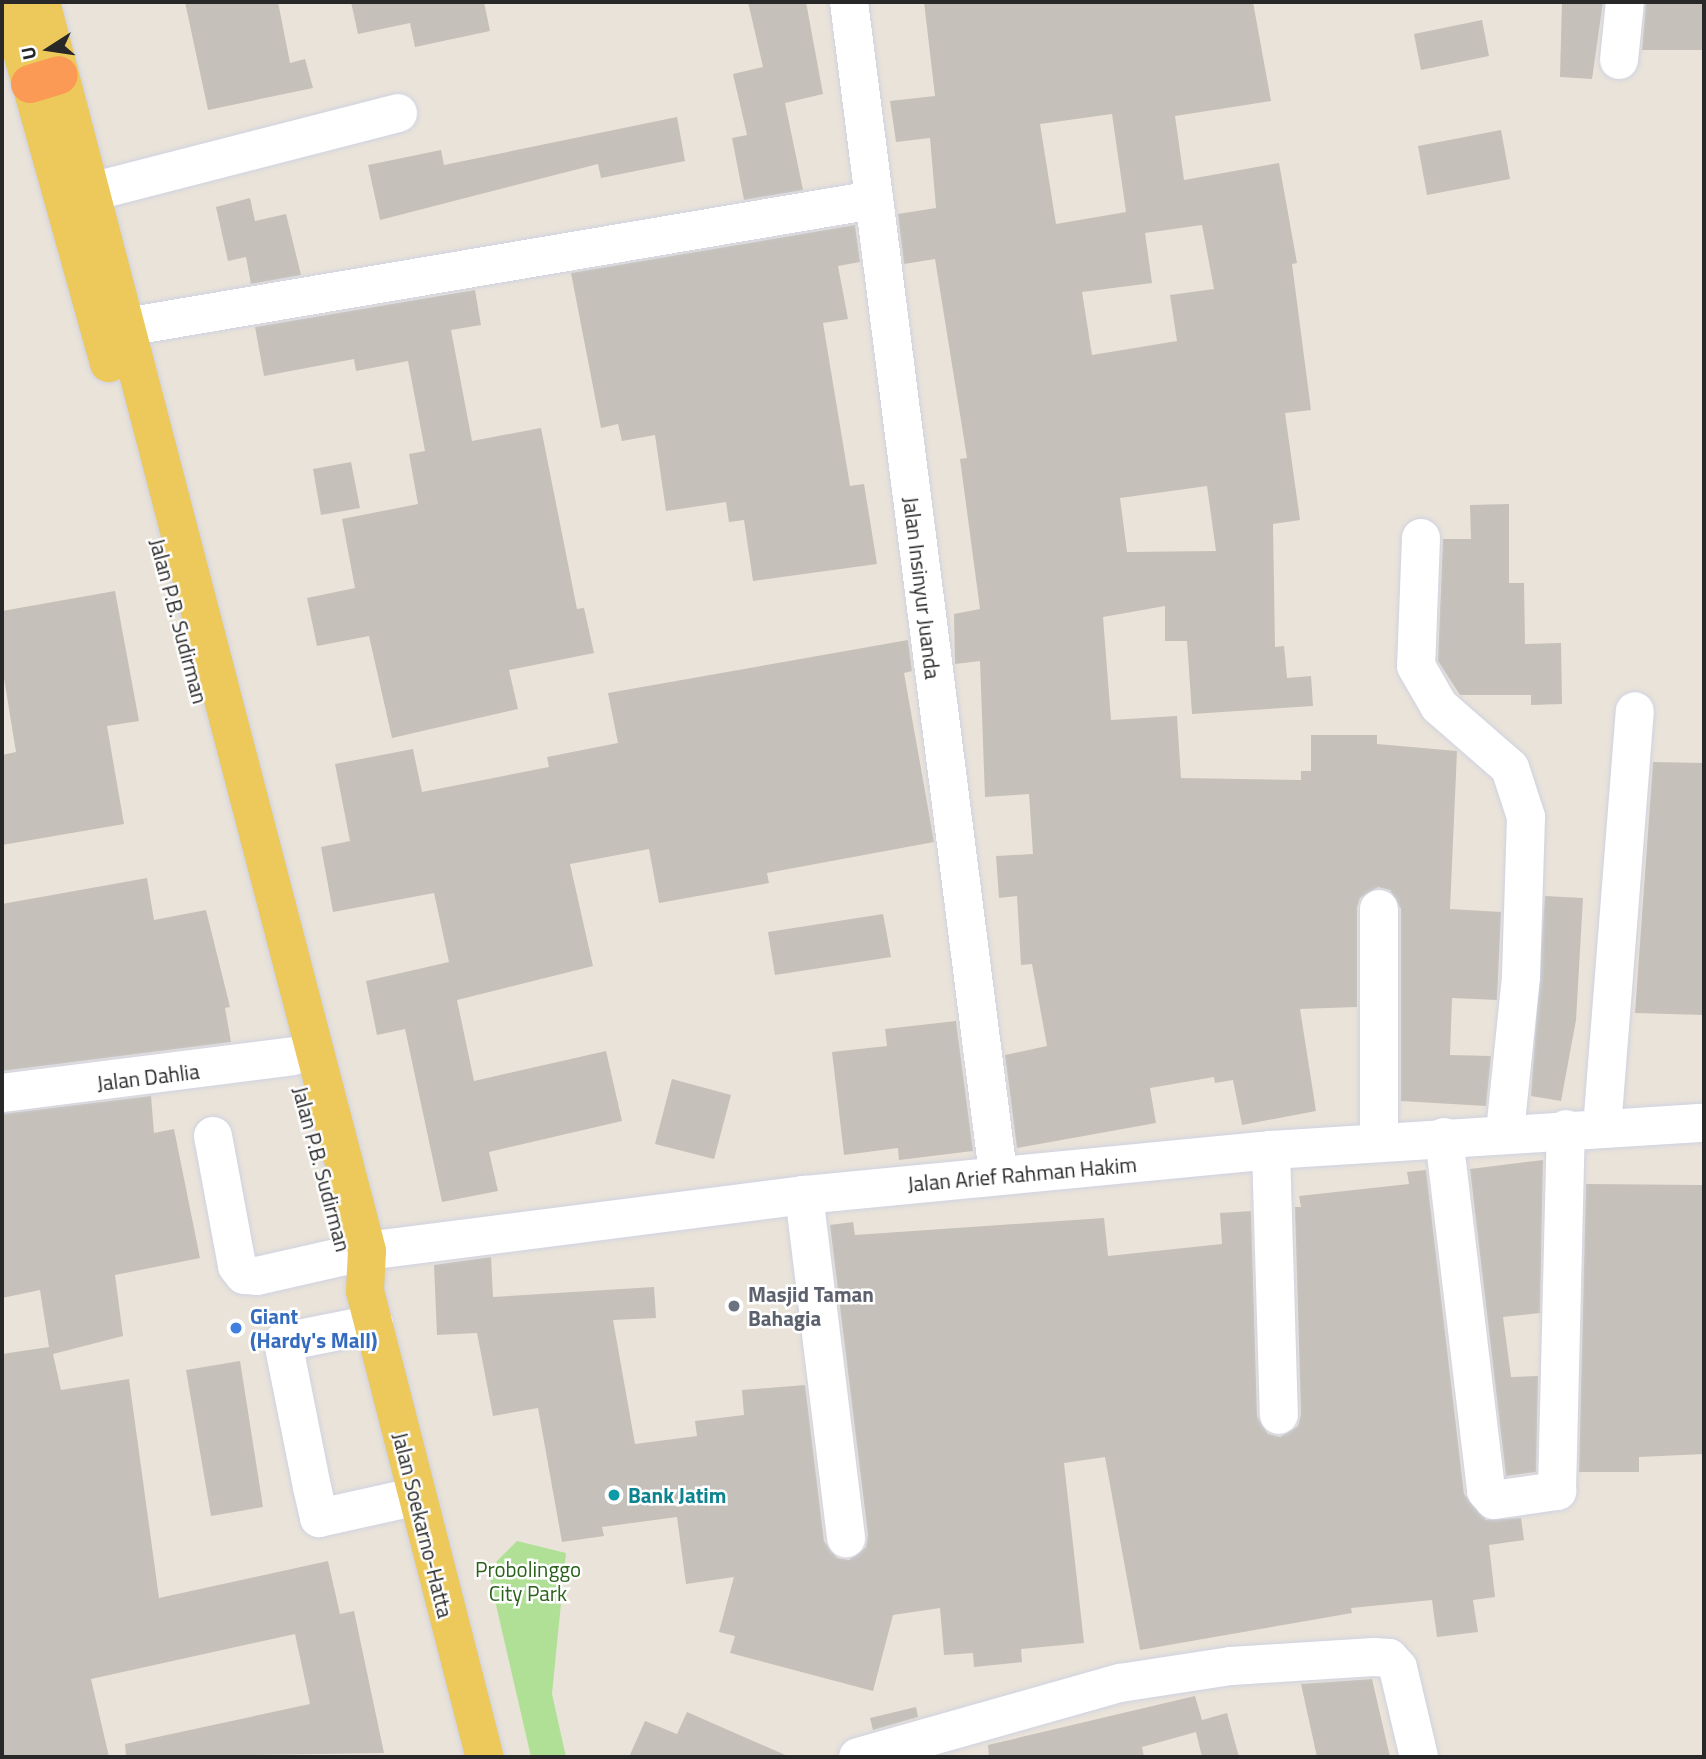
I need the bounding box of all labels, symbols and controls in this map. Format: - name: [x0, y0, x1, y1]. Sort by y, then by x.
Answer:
- north arrow: [14, 14, 84, 84]
- text: U: [12, 44, 43, 63]
- street label: Jalan Insinyur Juanda: [898, 495, 946, 681]
- street label: Jalan P.B. Sudirman: [145, 536, 213, 706]
- street label: Jalan Dahlia: [95, 1058, 201, 1096]
- street label: Jalan P.B. Sudirman: [288, 1084, 356, 1254]
- street label: Jalan Arief Rahman Hakim: [906, 1151, 1138, 1197]
- place label: Masjid Taman Bahagia: [748, 1281, 874, 1331]
- marker: Masjid Taman Bahagia: [726, 1298, 742, 1314]
- place label: Giant (Hardy's Mall): [250, 1303, 377, 1353]
- marker: Giant (Hardy's Mall): [228, 1320, 244, 1336]
- street label: Jalan Soekarno-Hatta: [388, 1430, 458, 1620]
- place label: Bank Jatim: [628, 1482, 726, 1508]
- marker: Bank Jatim: [606, 1487, 622, 1503]
- park label: Probolinggo City Park: [475, 1556, 581, 1606]

